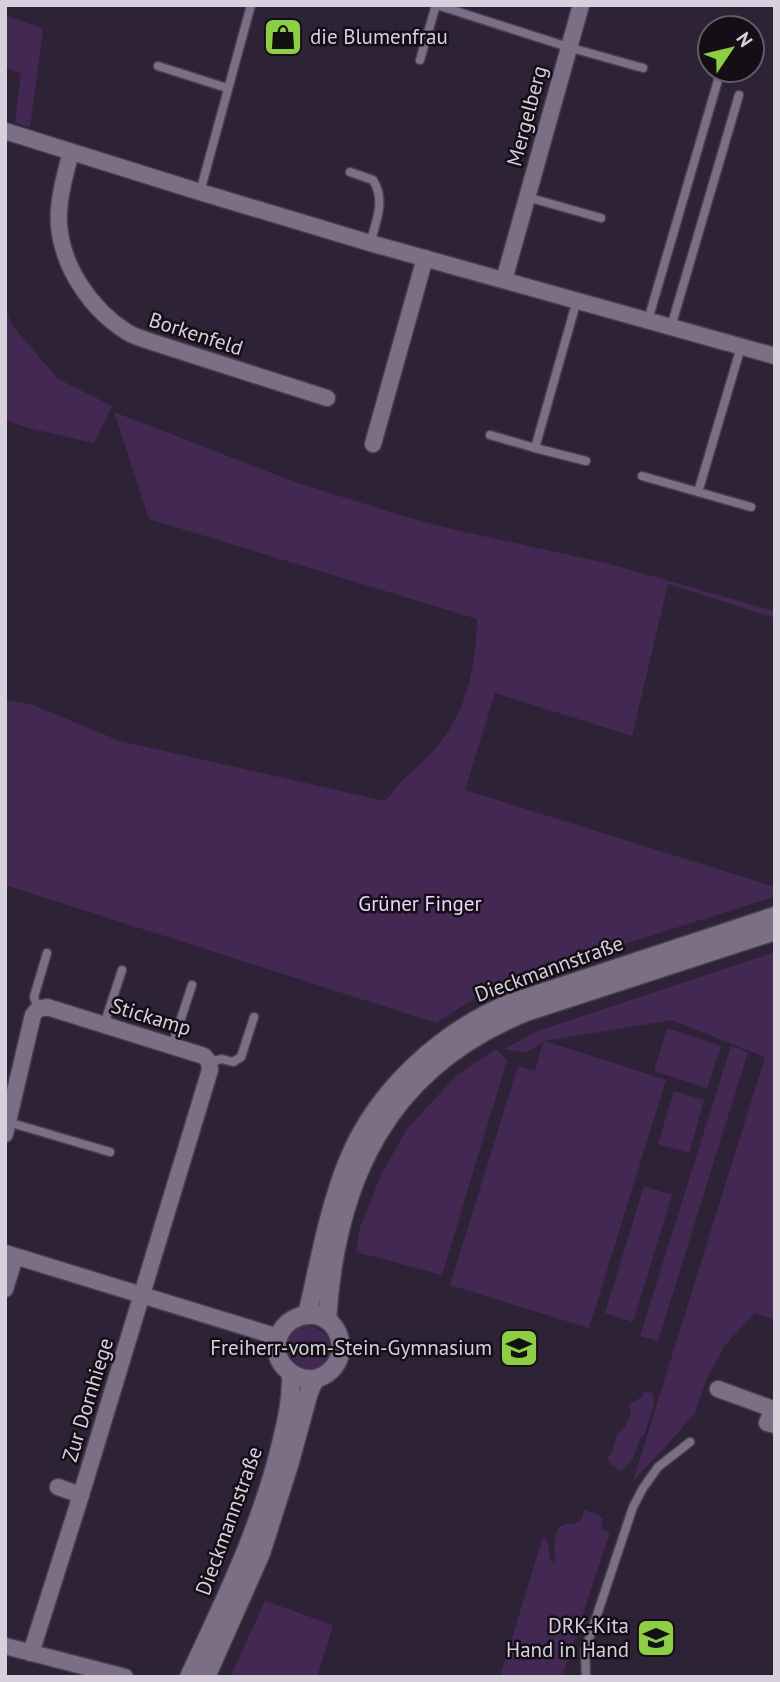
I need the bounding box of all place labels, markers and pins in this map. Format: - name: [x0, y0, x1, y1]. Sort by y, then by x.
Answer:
- shop icon: die Blumenfrau: [262, 16, 304, 58]
- place label: die Blumenfrau: [310, 23, 448, 50]
- school or university icon: Freiherr-vom-Stein-Gymnasium: [498, 1327, 540, 1369]
- place label: Freiherr-vom-Stein-Gymnasium: [210, 1334, 492, 1361]
- place label: DRK-Kita Hand in Hand: [506, 1612, 629, 1663]
- school or university icon: DRK-Kita Hand in Hand: [635, 1617, 677, 1659]

